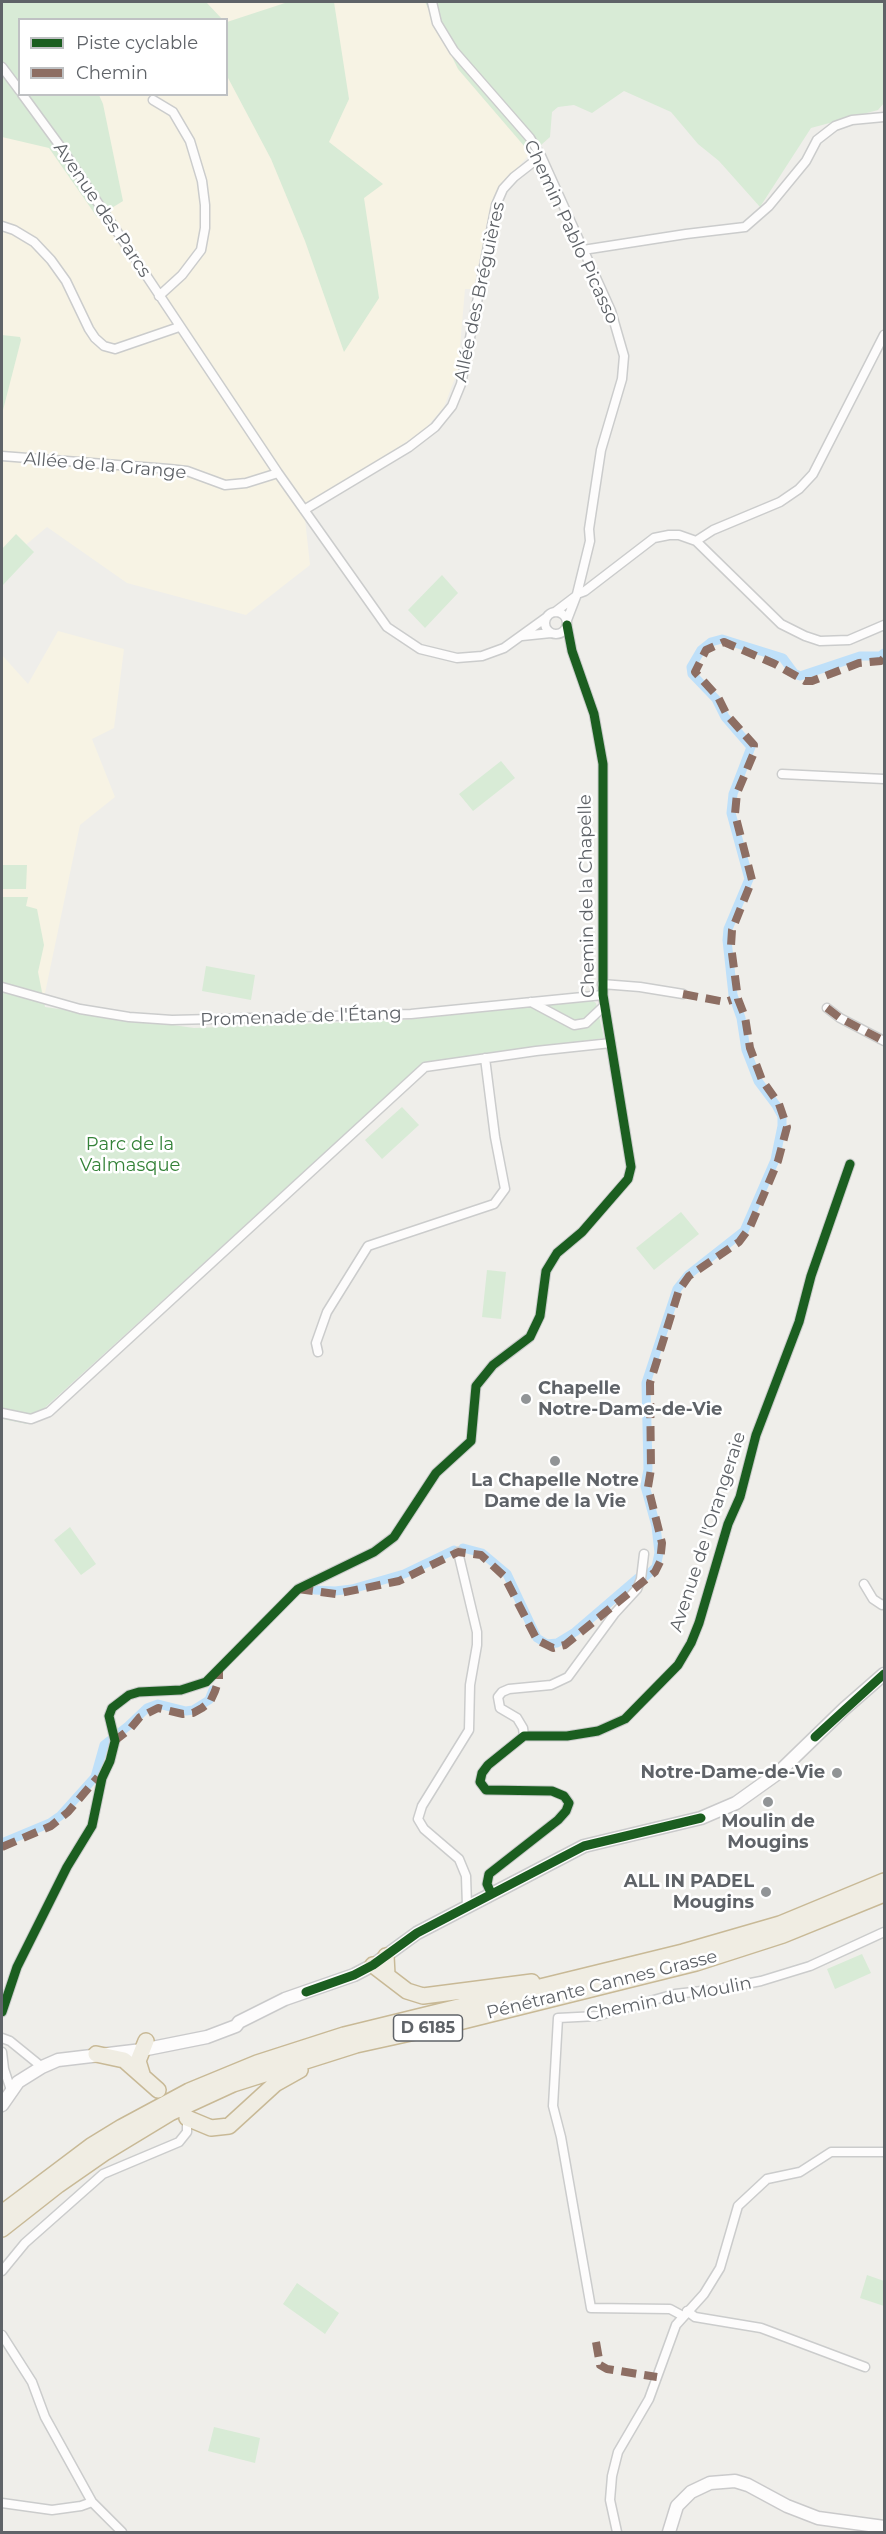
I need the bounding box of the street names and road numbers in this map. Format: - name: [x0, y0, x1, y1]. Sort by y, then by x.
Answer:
- street label: Chemin Pablo Picasso: [519, 137, 623, 327]
- street label: Avenue des Parcs: [49, 138, 155, 282]
- street label: Allée des Bréguières: [450, 200, 510, 384]
- street label: Allée de la Grange: [23, 448, 187, 484]
- street label: Chemin de la Chapelle: [574, 794, 600, 998]
- street label: Promenade de l'Étang: [200, 1003, 402, 1031]
- street label: Avenue de l'Orangeraie: [665, 1429, 751, 1635]
- street label: Pénétrante Cannes Grasse: [484, 1946, 720, 2024]
- street label: Chemin du Moulin: [584, 1972, 754, 2026]
- road number: D 6185: [394, 2015, 462, 2041]

